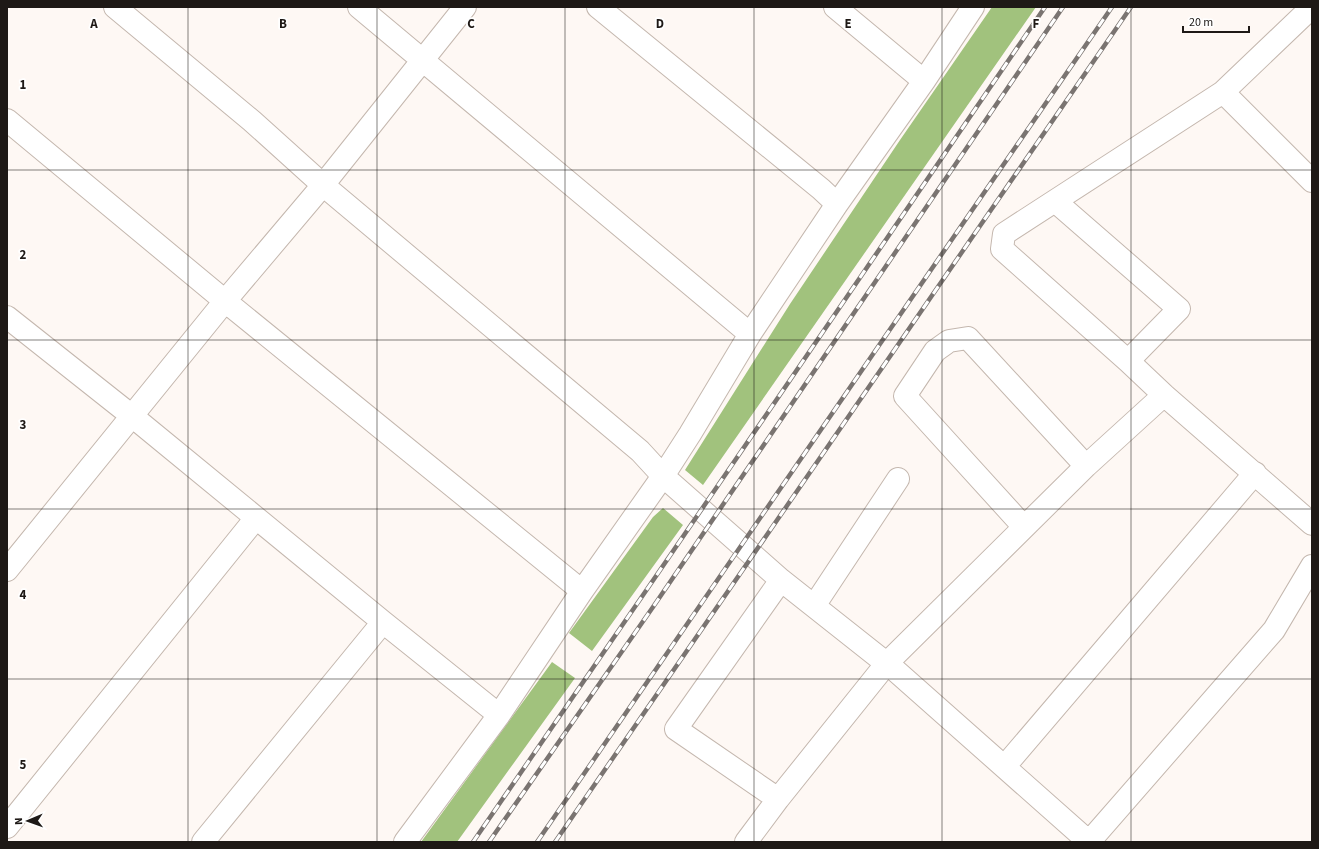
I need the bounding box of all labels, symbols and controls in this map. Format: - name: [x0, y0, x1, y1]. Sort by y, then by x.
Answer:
- scale bar: [1183, 8, 1249, 34]
- text: 20 m: [1189, 14, 1213, 31]
- text: A: [89, 15, 98, 33]
- text: B: [279, 15, 287, 33]
- text: C: [467, 15, 475, 33]
- text: D: [656, 15, 664, 33]
- text: E: [844, 15, 852, 33]
- text: F: [1033, 15, 1040, 33]
- text: 1: [20, 76, 27, 94]
- text: 2: [20, 246, 27, 264]
- text: 3: [20, 416, 27, 434]
- text: 4: [20, 586, 27, 604]
- text: 5: [20, 756, 27, 774]
- north arrow: [8, 801, 48, 841]
- text: N: [11, 817, 26, 825]

